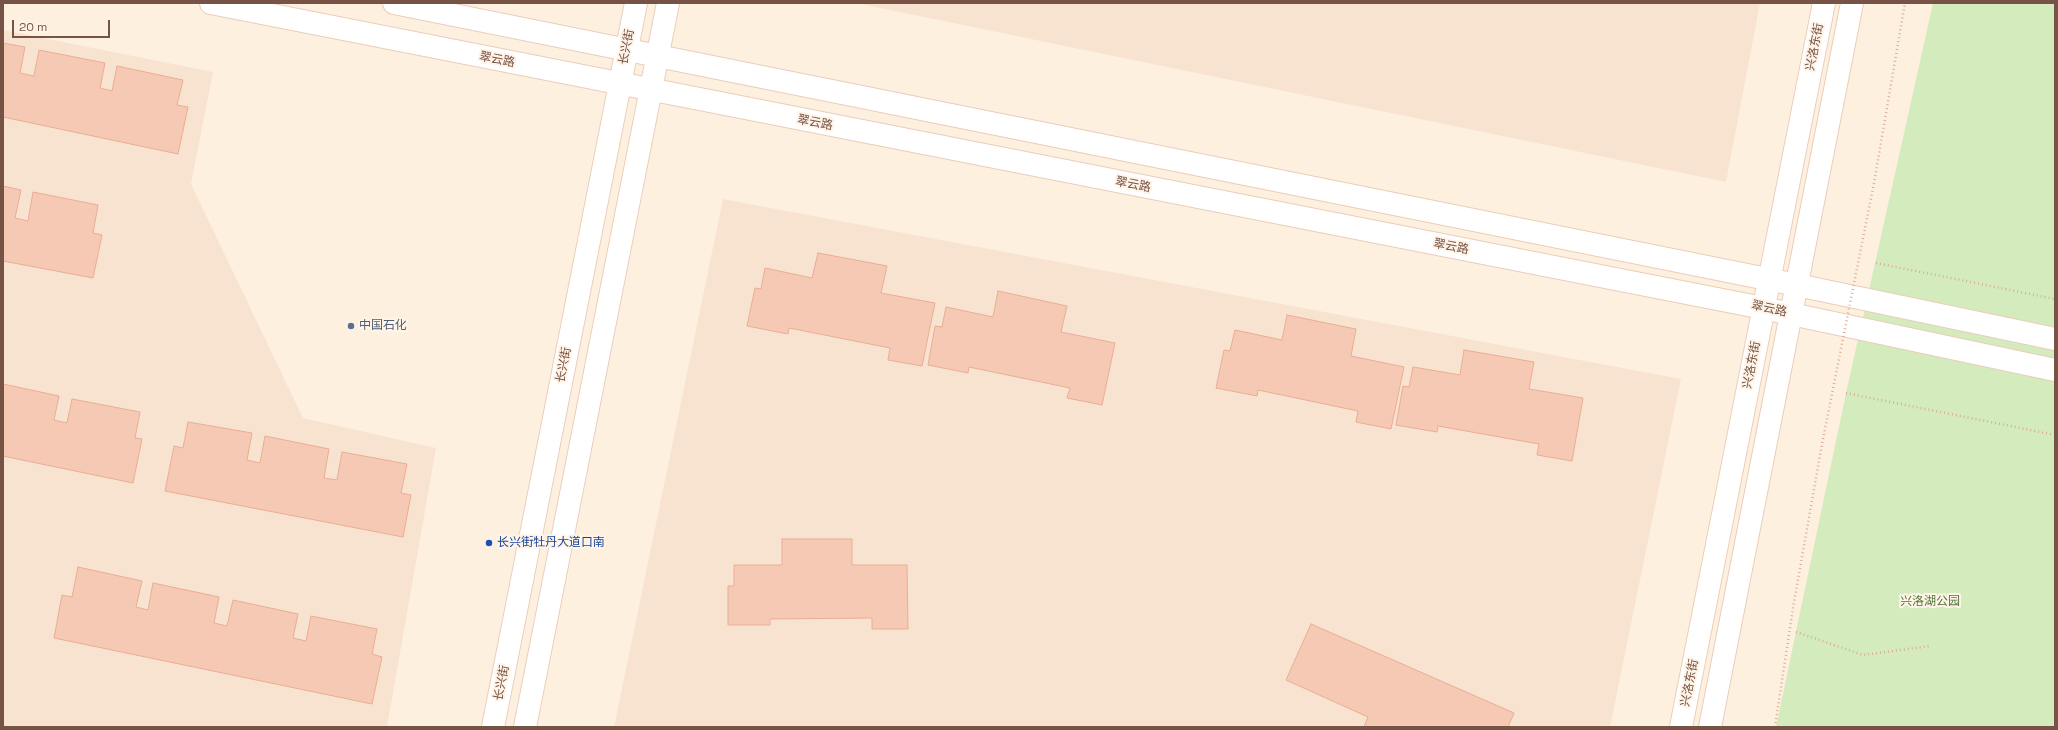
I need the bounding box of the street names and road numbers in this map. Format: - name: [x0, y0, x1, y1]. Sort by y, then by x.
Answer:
- street label: 兴洛东街: [1803, 22, 1827, 72]
- street label: 长兴街: [616, 28, 638, 66]
- street label: 翠云路: [478, 49, 516, 71]
- street label: 翠云路: [796, 112, 834, 134]
- street label: 翠云路: [1114, 174, 1152, 196]
- street label: 翠云路: [1432, 236, 1470, 258]
- street label: 翠云路: [1750, 298, 1788, 320]
- street label: 兴洛东街: [1740, 340, 1764, 390]
- street label: 长兴街: [553, 346, 575, 384]
- street label: 兴洛东街: [1678, 658, 1702, 708]
- street label: 长兴街: [491, 664, 513, 702]

